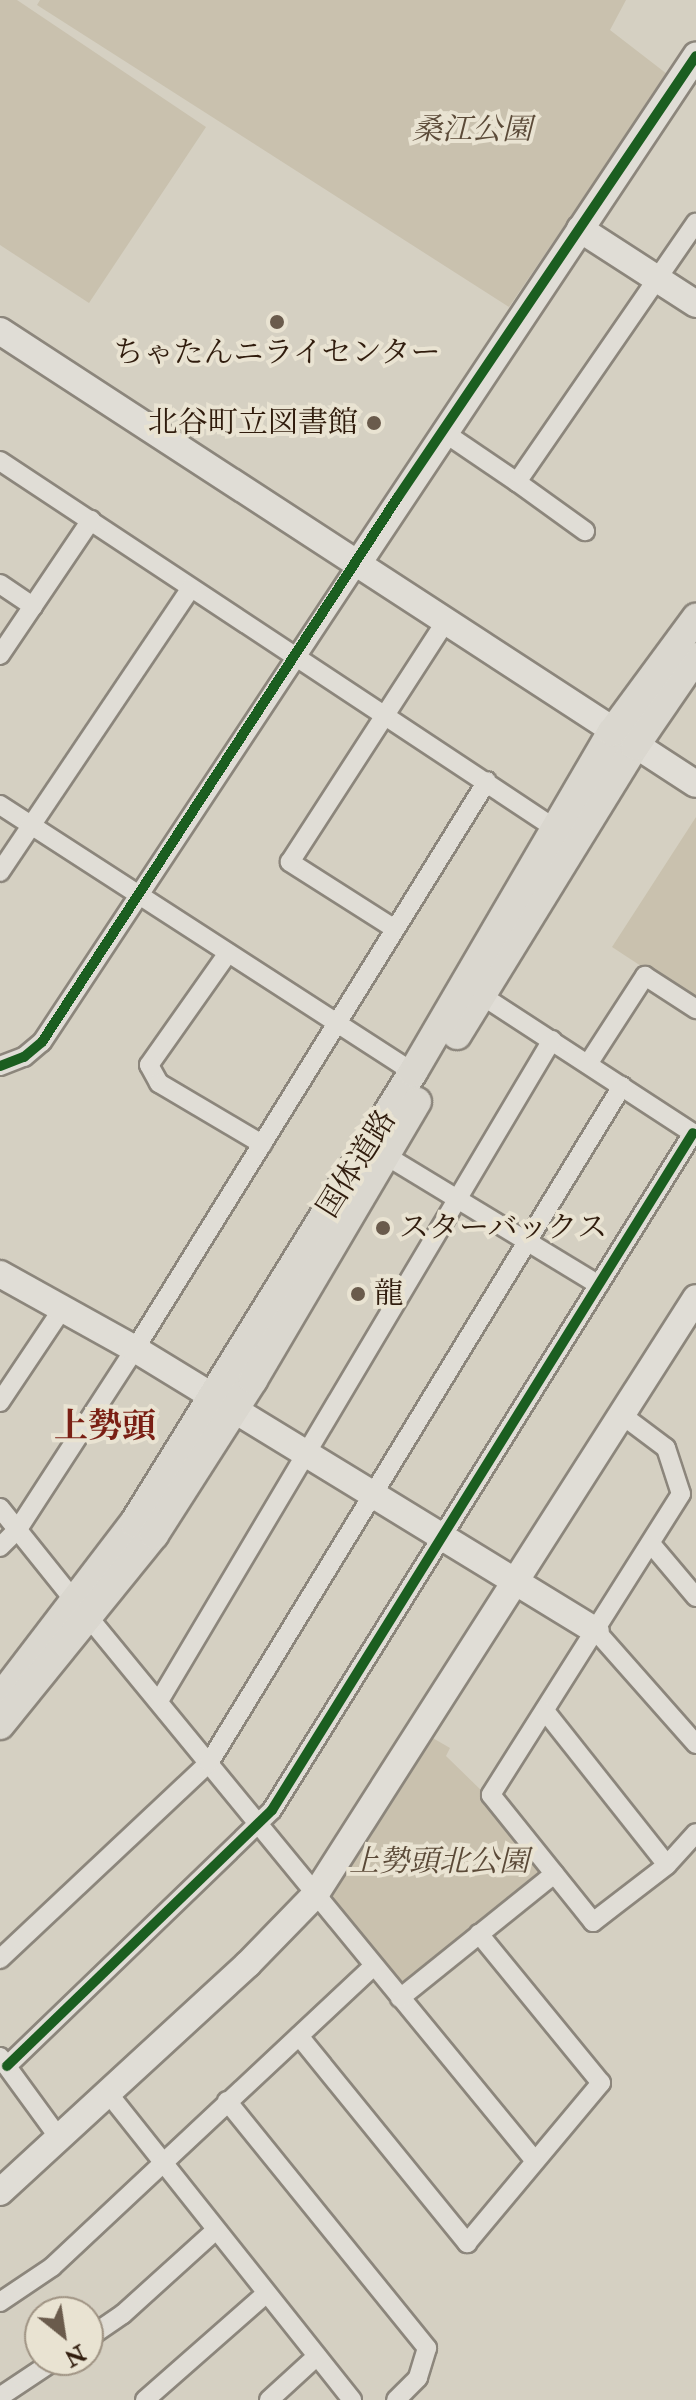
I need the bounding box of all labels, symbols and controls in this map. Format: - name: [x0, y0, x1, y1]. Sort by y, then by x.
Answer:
- park label: 桑江公園: [412, 112, 532, 148]
- marker: ちゃたんニライセンター: [268, 313, 286, 331]
- place label: ちゃたんニライセンター: [112, 335, 442, 371]
- place label: 北谷町立図書館: [148, 405, 358, 441]
- marker: 北谷町立図書館: [365, 414, 383, 432]
- street label: 国体道路: [310, 1104, 404, 1224]
- place label: スターバックス: [399, 1210, 609, 1246]
- marker: スターバックス: [374, 1219, 392, 1237]
- place label: 龍: [374, 1276, 404, 1312]
- marker: 龍: [349, 1285, 367, 1303]
- district label: 上勢頭: [54, 1407, 156, 1447]
- park label: 上勢頭北公園: [349, 1844, 529, 1880]
- north arrow: [24, 2296, 104, 2376]
- text: N: [59, 2338, 91, 2372]

